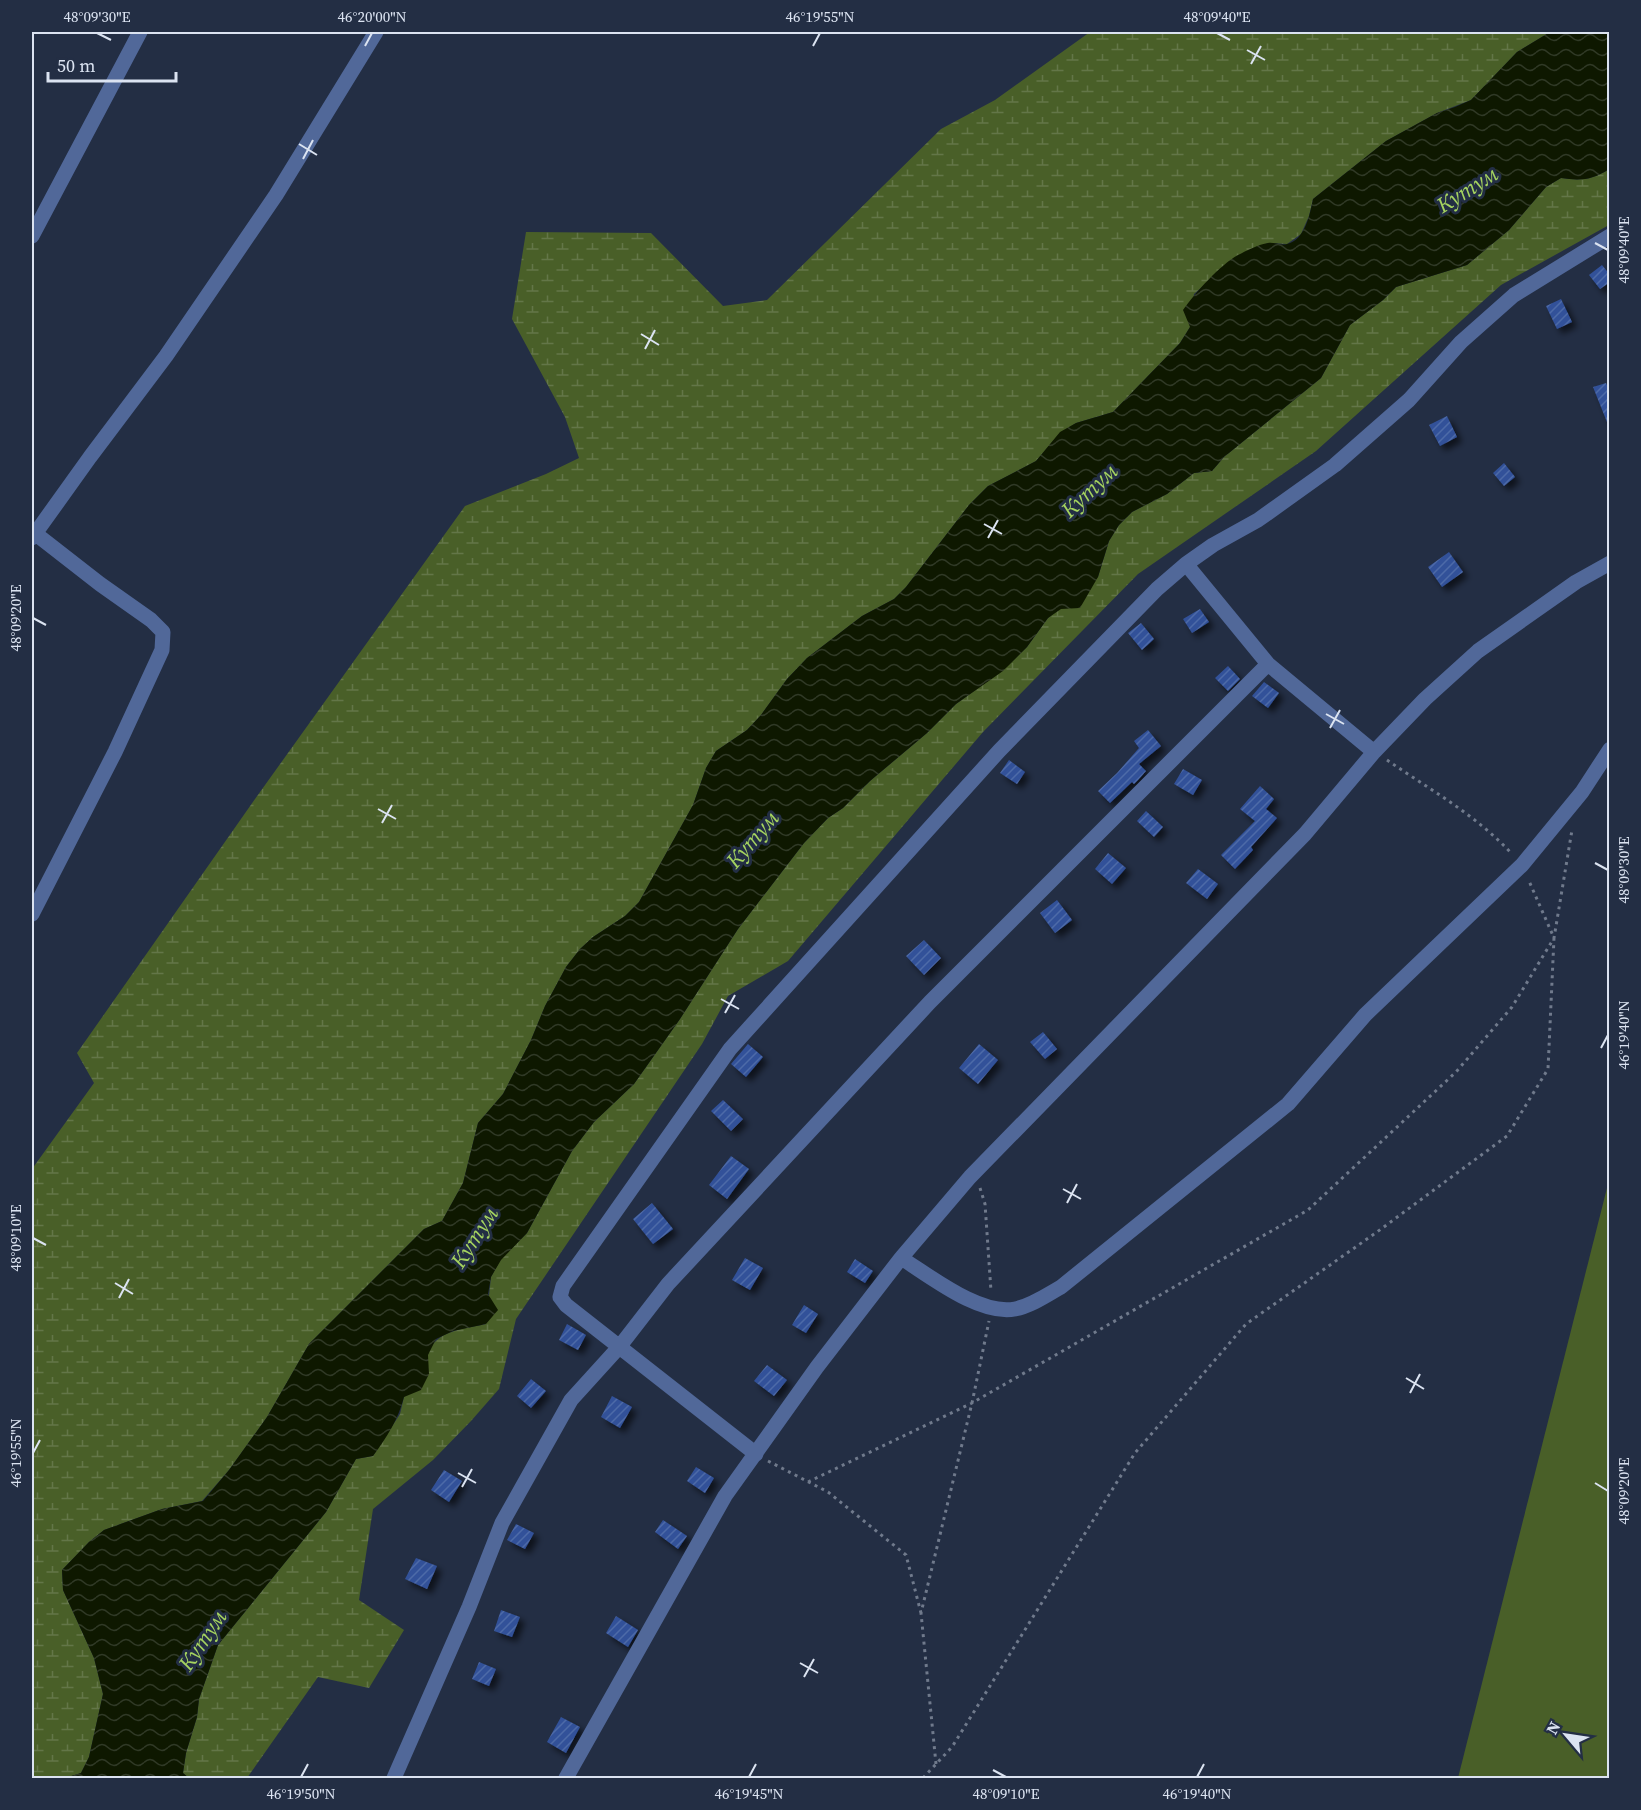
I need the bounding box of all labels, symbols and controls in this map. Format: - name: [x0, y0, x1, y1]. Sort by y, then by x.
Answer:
- text: 48°09'30"E: [63, 6, 131, 27]
- text: 46°20'00"N: [337, 6, 407, 27]
- text: 46°19'55"N: [785, 6, 855, 27]
- text: 48°09'40"E: [1183, 6, 1251, 27]
- scale bar: [48, 45, 176, 83]
- text: 50 m: [57, 53, 95, 78]
- water label: Кутум: [1430, 158, 1504, 220]
- text: 48°09'40"E: [1613, 216, 1634, 284]
- water label: Кутум: [1053, 456, 1124, 525]
- text: 48°09'20"E: [5, 584, 26, 652]
- water label: Кутум: [718, 803, 786, 875]
- text: 48°09'30"E: [1613, 836, 1634, 904]
- text: 46°19'40"N: [1613, 1000, 1634, 1070]
- water label: Кутум: [442, 1200, 505, 1274]
- text: 48°09'10"E: [5, 1204, 26, 1272]
- text: 46°19'55"N: [5, 1418, 26, 1488]
- text: 48°09'20"E: [1613, 1457, 1634, 1525]
- water label: Кутум: [170, 1603, 234, 1677]
- north arrow: [1536, 1705, 1596, 1765]
- text: N: [1540, 1717, 1565, 1738]
- text: 46°19'50"N: [266, 1783, 336, 1804]
- text: 46°19'45"N: [714, 1783, 784, 1804]
- text: 48°09'10"E: [972, 1783, 1040, 1804]
- text: 46°19'40"N: [1162, 1783, 1232, 1804]

